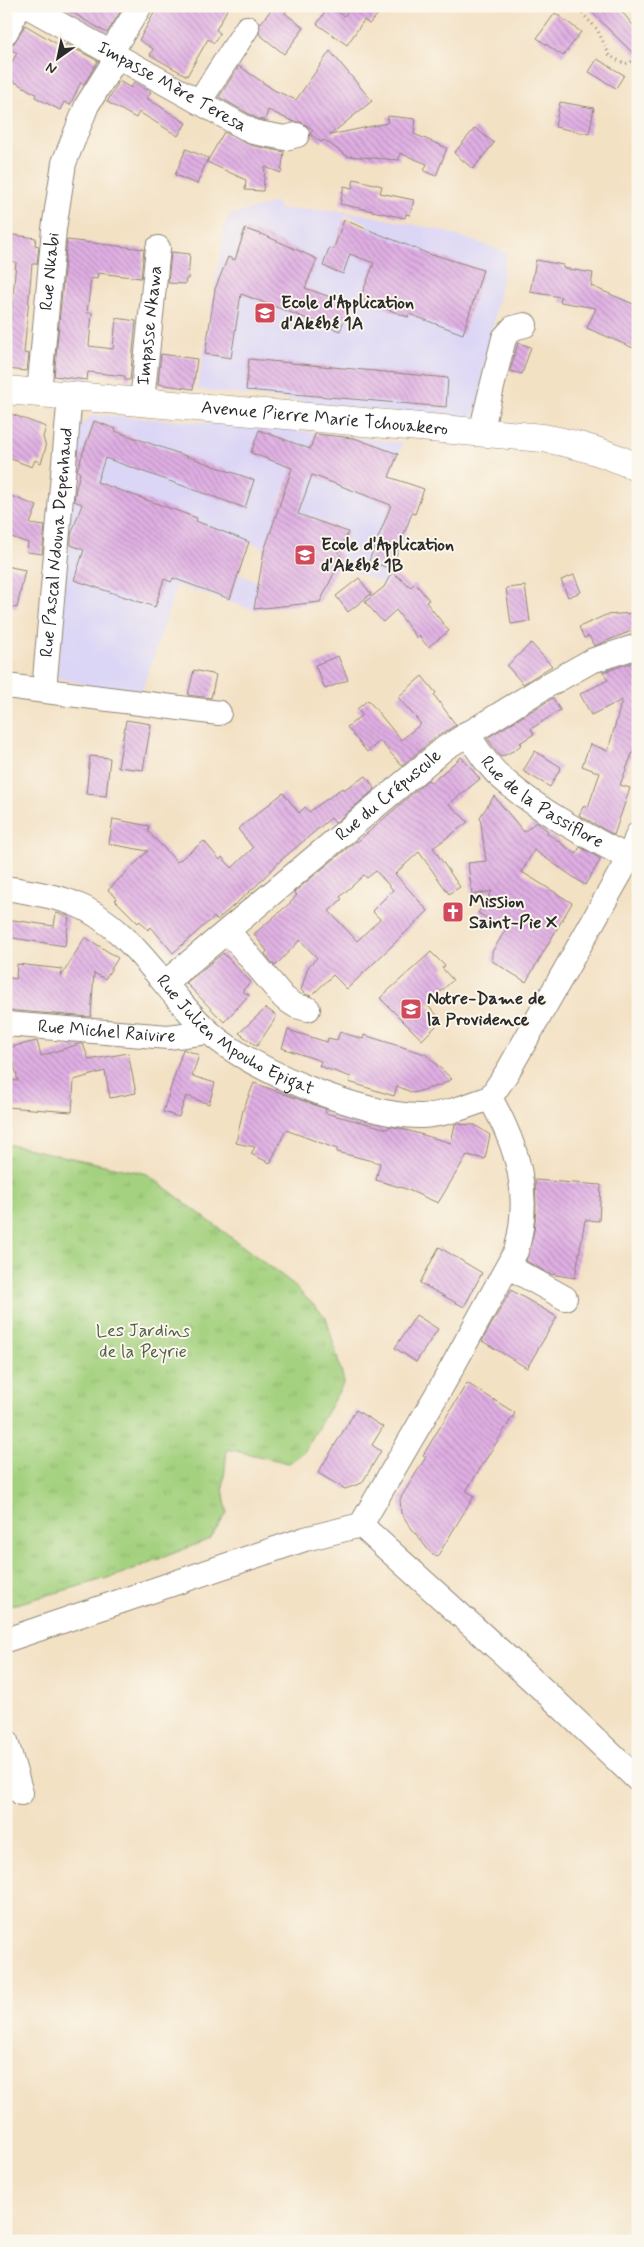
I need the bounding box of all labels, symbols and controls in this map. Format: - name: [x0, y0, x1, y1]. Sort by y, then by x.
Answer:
- north arrow: [32, 32, 82, 82]
- street label: Impasse Mère Teresa: [93, 36, 251, 138]
- text: N: [43, 58, 60, 78]
- street label: Rue Nkabi: [35, 231, 66, 312]
- street label: Impasse Nkawa: [132, 264, 168, 386]
- place label: Ecole d'Application d'Akébé 1A: [281, 291, 414, 336]
- school or university icon: Ecole d'Application d'Akébé 1A: [253, 301, 277, 325]
- street label: Avenue Pierre Marie Tchouakero: [200, 396, 449, 441]
- street label: Rue Pascal Ndouna Depenhaud: [35, 427, 79, 658]
- place label: Ecole d'Application d'Akébé 1B: [321, 533, 454, 578]
- school or university icon: Ecole d'Application d'Akébé 1B: [293, 543, 317, 567]
- street label: Rue du Crépuscule: [331, 744, 447, 847]
- street label: Rue de la Passiflore: [475, 751, 608, 854]
- place label: Mission Saint-Pie X: [469, 890, 558, 935]
- church icon: Mission Saint-Pie X: [441, 900, 465, 924]
- street label: Rue Julien Mpouho Epigat: [151, 970, 317, 1101]
- place label: Notre-Dame de la Providence: [427, 987, 546, 1032]
- school or university icon: Notre-Dame de la Providence: [399, 997, 423, 1021]
- street label: Rue Michel Raivire: [37, 1015, 177, 1049]
- park label: Les Jardins de la Peyrie: [96, 1319, 190, 1364]

